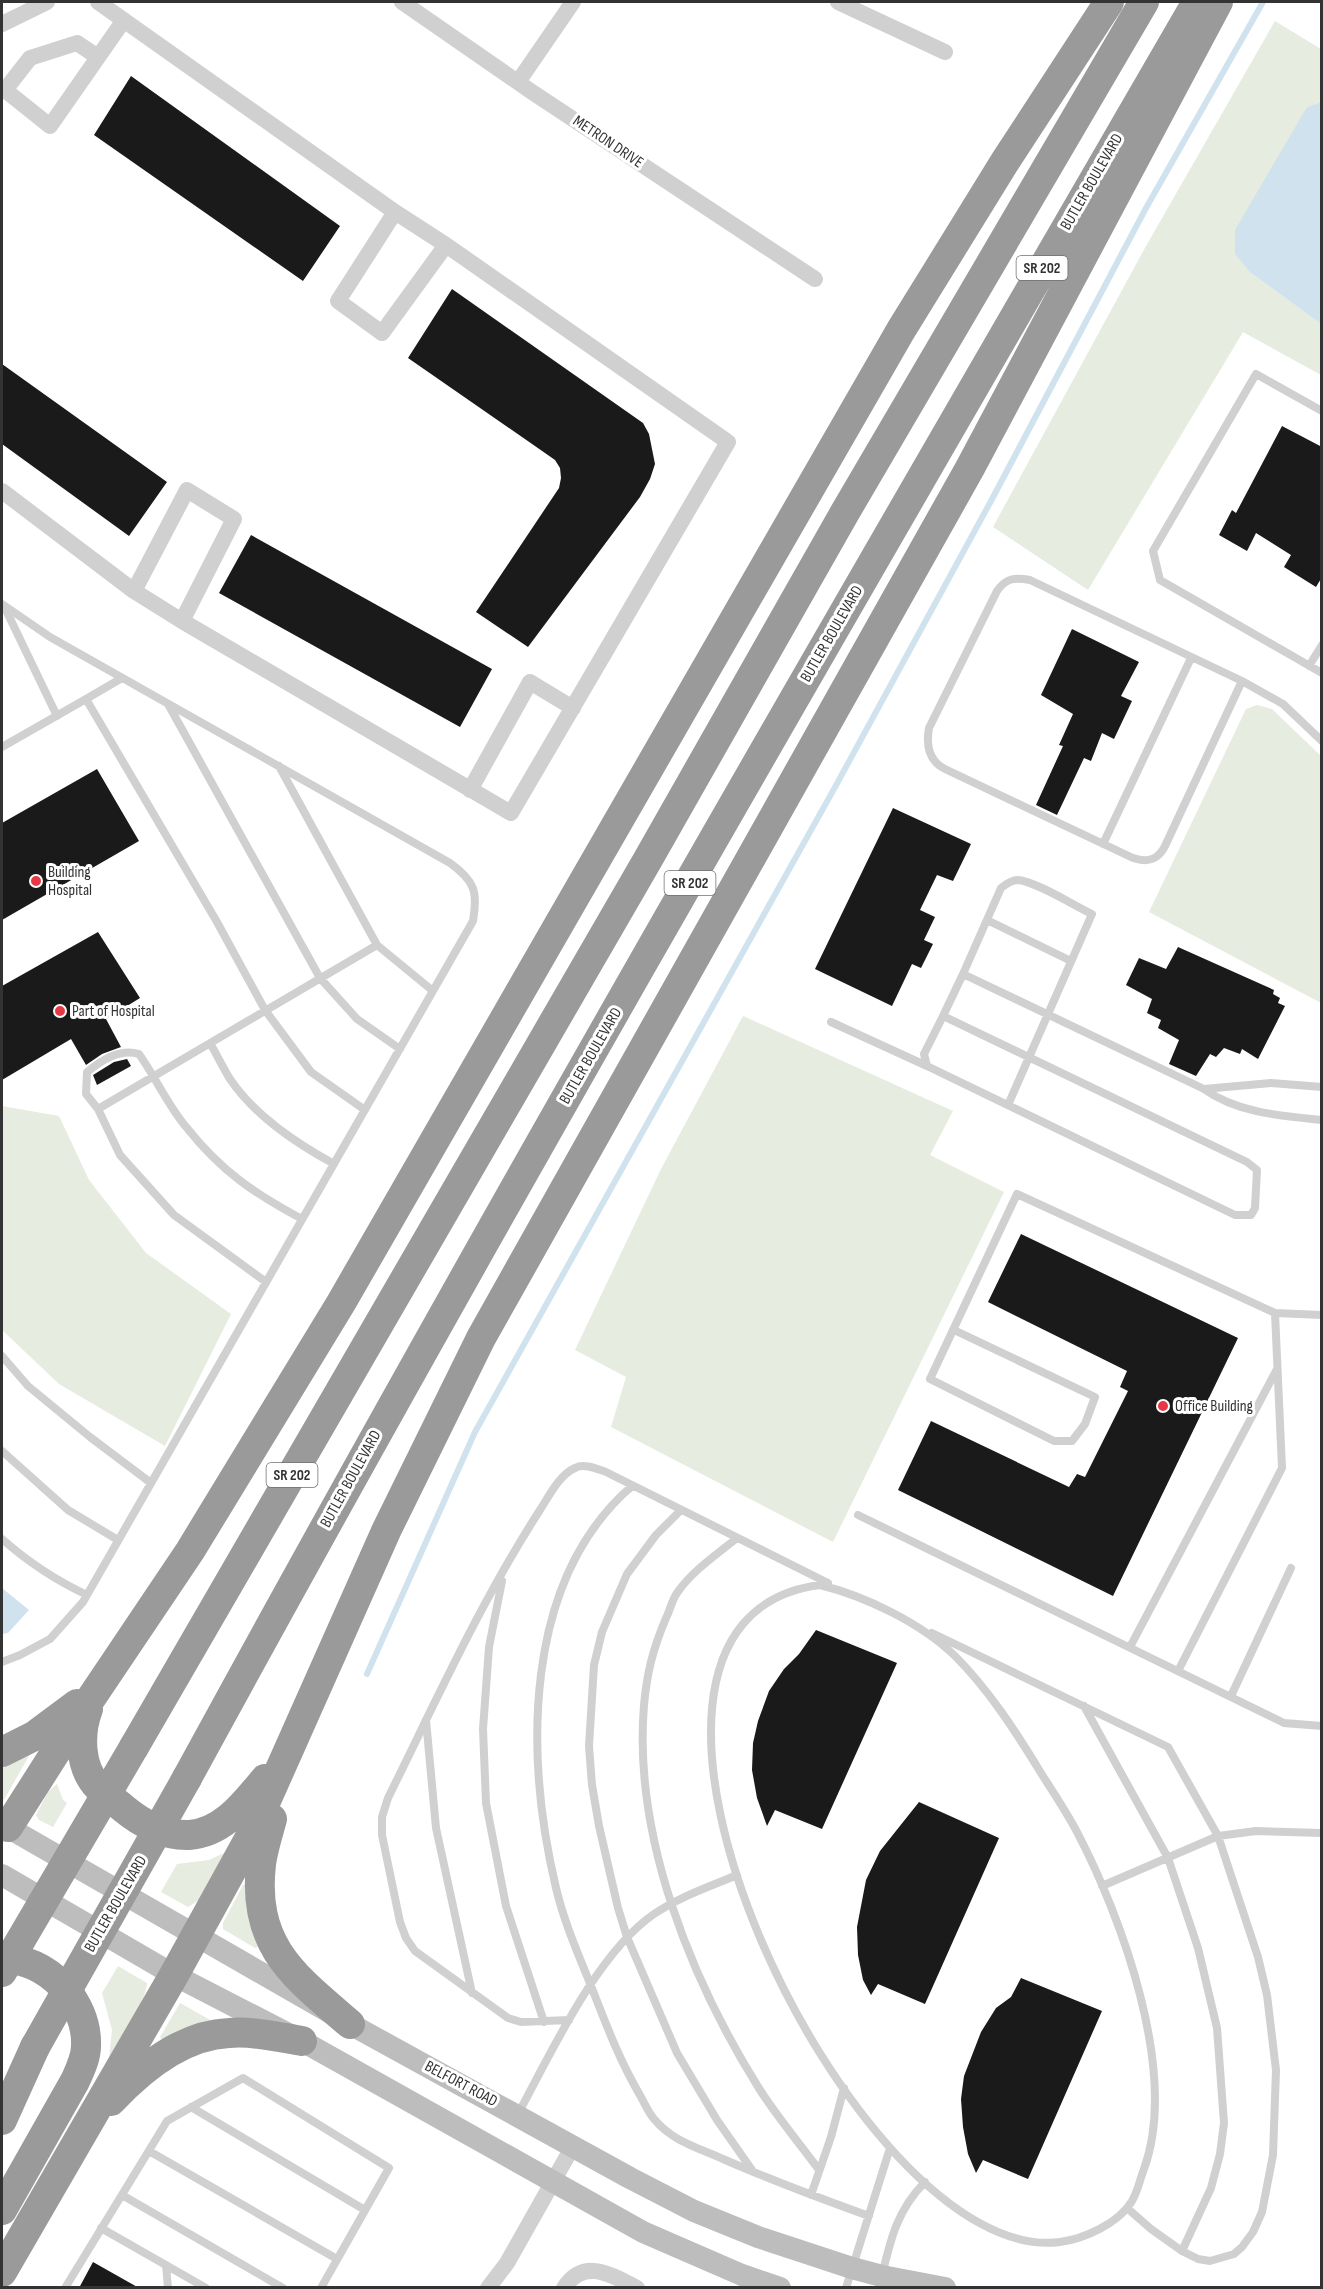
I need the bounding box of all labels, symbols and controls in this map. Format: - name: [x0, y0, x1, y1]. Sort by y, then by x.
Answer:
- street label: METRON DRIVE: [569, 112, 647, 172]
- street label: BUTLER BOULEVARD: [1057, 130, 1127, 234]
- road number: SR 202: [1016, 256, 1068, 280]
- street label: BUTLER BOULEVARD: [797, 582, 867, 686]
- place label: Building Hospital: [48, 863, 92, 900]
- road number: SR 202: [664, 871, 716, 895]
- marker: Building Hospital: [29, 874, 43, 888]
- place label: Part of Hospital: [72, 1002, 155, 1021]
- marker: Part of Hospital: [53, 1004, 67, 1018]
- street label: BUTLER BOULEVARD: [556, 1004, 626, 1108]
- place label: Office Building: [1175, 1397, 1253, 1416]
- marker: Office Building: [1156, 1399, 1170, 1413]
- street label: BUTLER BOULEVARD: [316, 1427, 386, 1531]
- road number: SR 202: [266, 1463, 318, 1487]
- street label: BUTLER BOULEVARD: [81, 1852, 151, 1956]
- street label: BELFORT ROAD: [421, 2057, 501, 2111]

